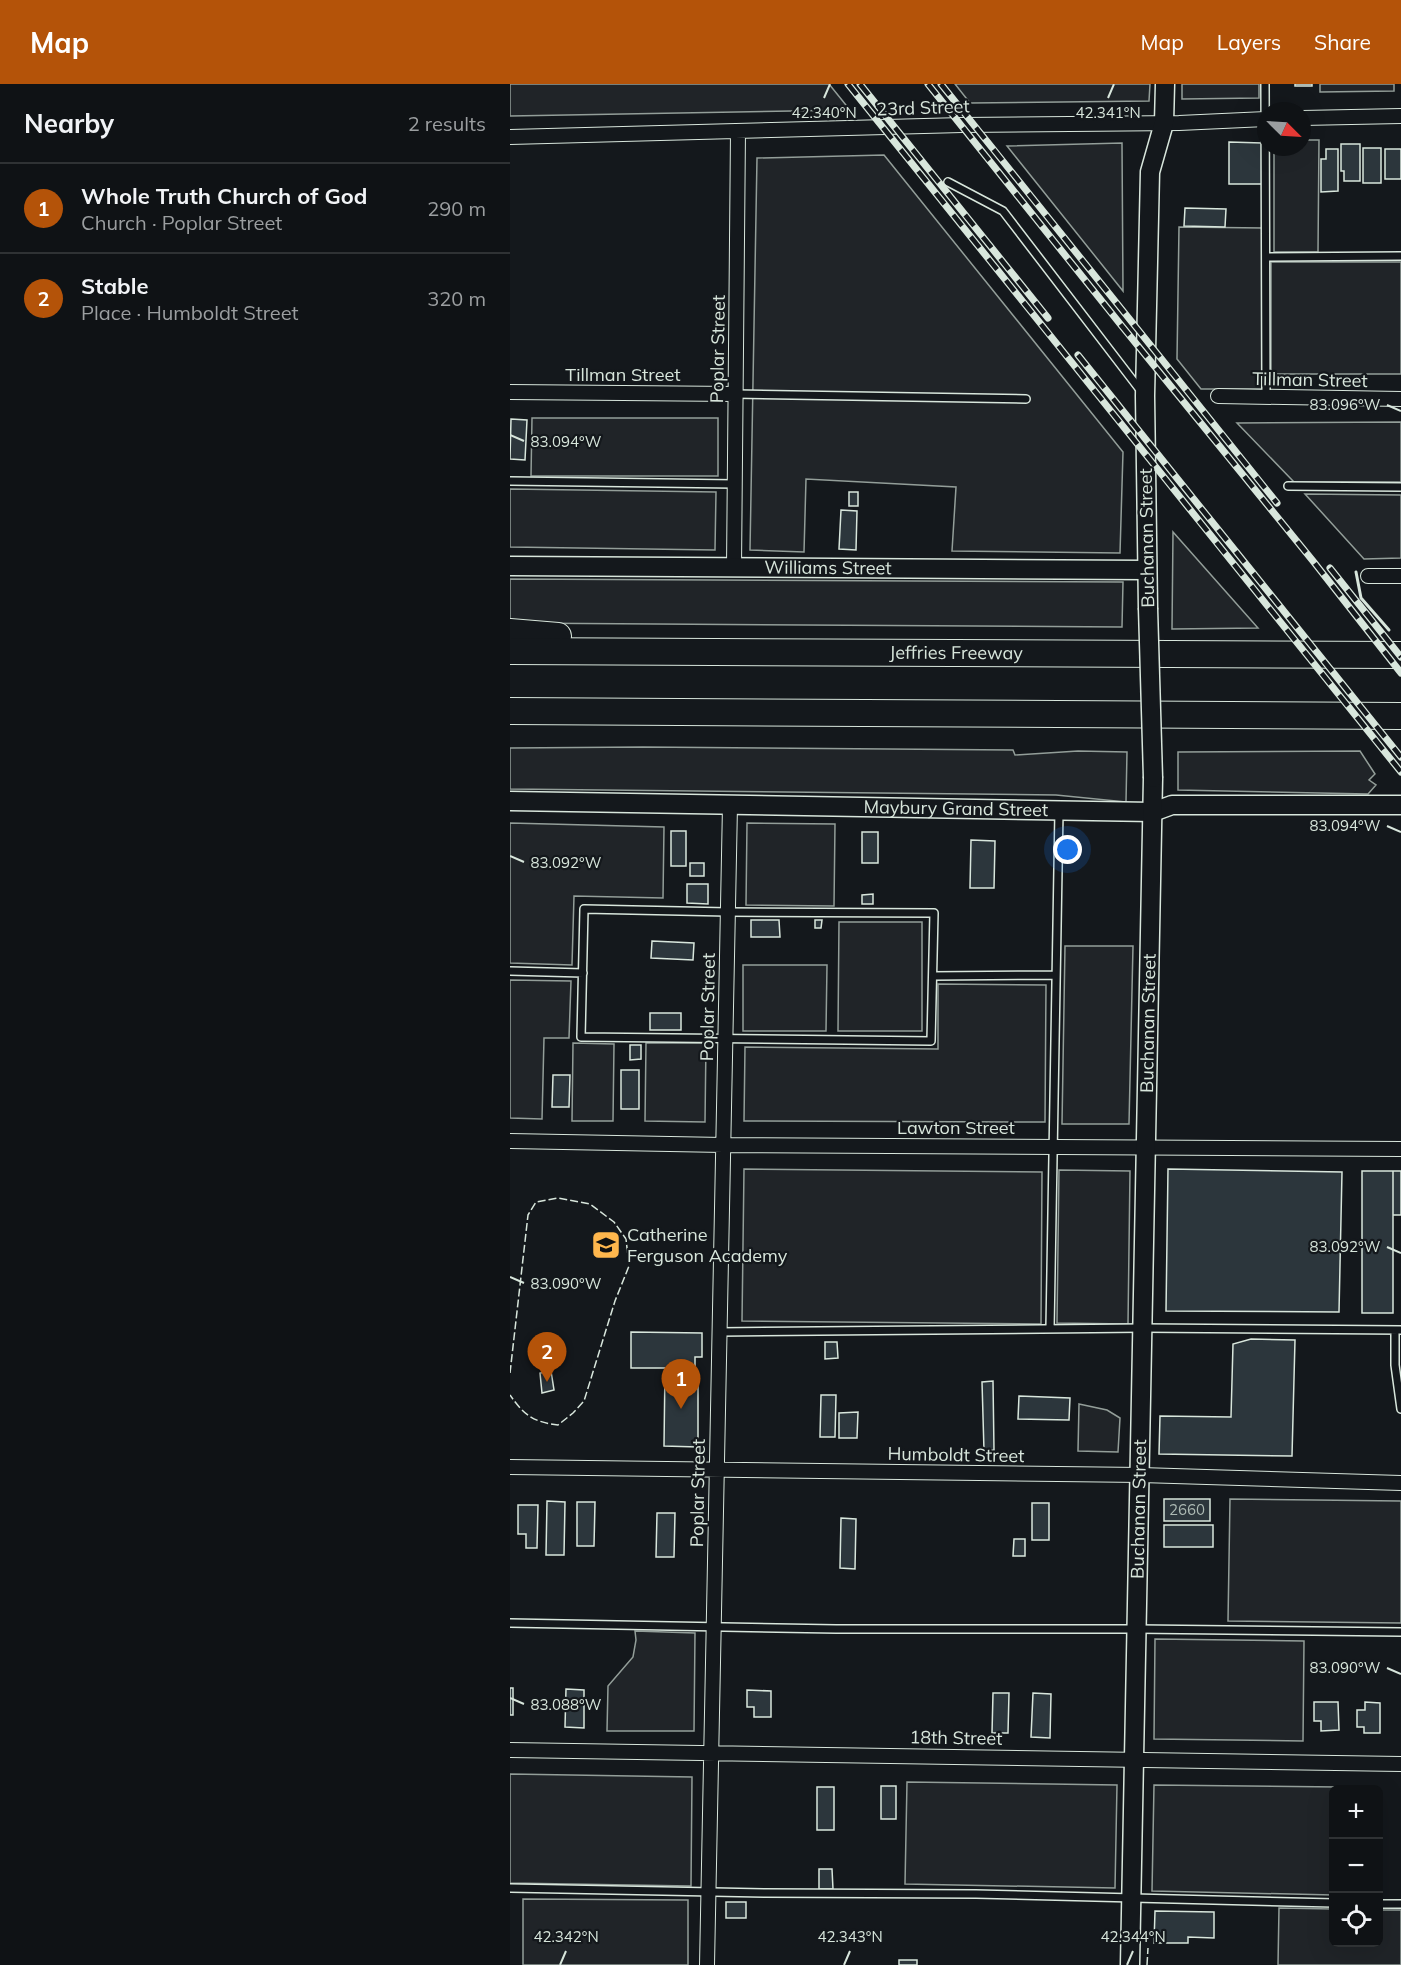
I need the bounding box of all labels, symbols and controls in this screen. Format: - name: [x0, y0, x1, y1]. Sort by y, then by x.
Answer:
- text: Map: [30, 25, 89, 60]
- text: Map: [1141, 29, 1184, 55]
- text: Layers: [1217, 29, 1281, 55]
- text: Share: [1314, 29, 1371, 55]
- street label: 23rd Street: [876, 94, 970, 121]
- north arrow: [1257, 102, 1311, 156]
- text: 42.340°N: [791, 103, 857, 122]
- text: 42.341°N: [1075, 103, 1141, 122]
- text: Nearby: [24, 107, 114, 140]
- text: 2 results: [408, 111, 486, 136]
- text: Whole Truth Church of God: [81, 182, 367, 210]
- text: 1: [38, 196, 50, 221]
- text: 290 m: [427, 196, 486, 221]
- text: Church · Poplar Street: [81, 210, 282, 235]
- text: Stable: [81, 272, 149, 300]
- text: 2: [38, 286, 50, 311]
- text: 320 m: [427, 286, 486, 311]
- street label: Poplar Street: [705, 295, 730, 403]
- text: Place · Humboldt Street: [81, 300, 299, 325]
- street label: Tillman Street: [565, 363, 681, 386]
- street label: Tillman Street: [1252, 367, 1368, 392]
- text: 83.096°W: [1310, 395, 1381, 414]
- text: 83.094°W: [531, 432, 602, 451]
- street label: Buchanan Street: [1134, 468, 1159, 608]
- street label: Williams Street: [764, 556, 892, 579]
- street label: Jeffries Freeway: [889, 641, 1023, 664]
- street label: Maybury Grand Street: [863, 795, 1048, 821]
- text: 83.094°W: [1310, 816, 1381, 835]
- your location: [1053, 835, 1082, 864]
- text: 83.092°W: [531, 853, 602, 872]
- street label: Poplar Street: [695, 953, 720, 1061]
- street label: Buchanan Street: [1135, 953, 1161, 1093]
- street label: Lawton Street: [897, 1116, 1015, 1139]
- place label: Catherine Ferguson Academy: [627, 1223, 788, 1267]
- school or university icon: Catherine Ferguson Academy: [590, 1229, 622, 1261]
- text: 83.092°W: [1310, 1237, 1381, 1256]
- text: 83.090°W: [531, 1274, 602, 1293]
- pin: 2: [528, 1332, 567, 1382]
- pin: 1: [662, 1360, 700, 1409]
- street label: Poplar Street: [685, 1439, 710, 1547]
- street label: Buchanan Street: [1125, 1439, 1151, 1579]
- street label: Humboldt Street: [887, 1442, 1025, 1467]
- house number: 2660: [1169, 1500, 1205, 1519]
- text: 83.090°W: [1310, 1658, 1381, 1677]
- text: 83.088°W: [531, 1695, 602, 1714]
- street label: 18th Street: [909, 1725, 1003, 1750]
- map controls: [1329, 1785, 1383, 1947]
- button: +: [1329, 1785, 1383, 1839]
- button: −: [1329, 1839, 1383, 1893]
- button: locate: [1329, 1893, 1383, 1947]
- text: 42.342°N: [533, 1927, 599, 1946]
- text: 42.343°N: [817, 1927, 883, 1946]
- text: 42.344°N: [1100, 1927, 1166, 1946]

